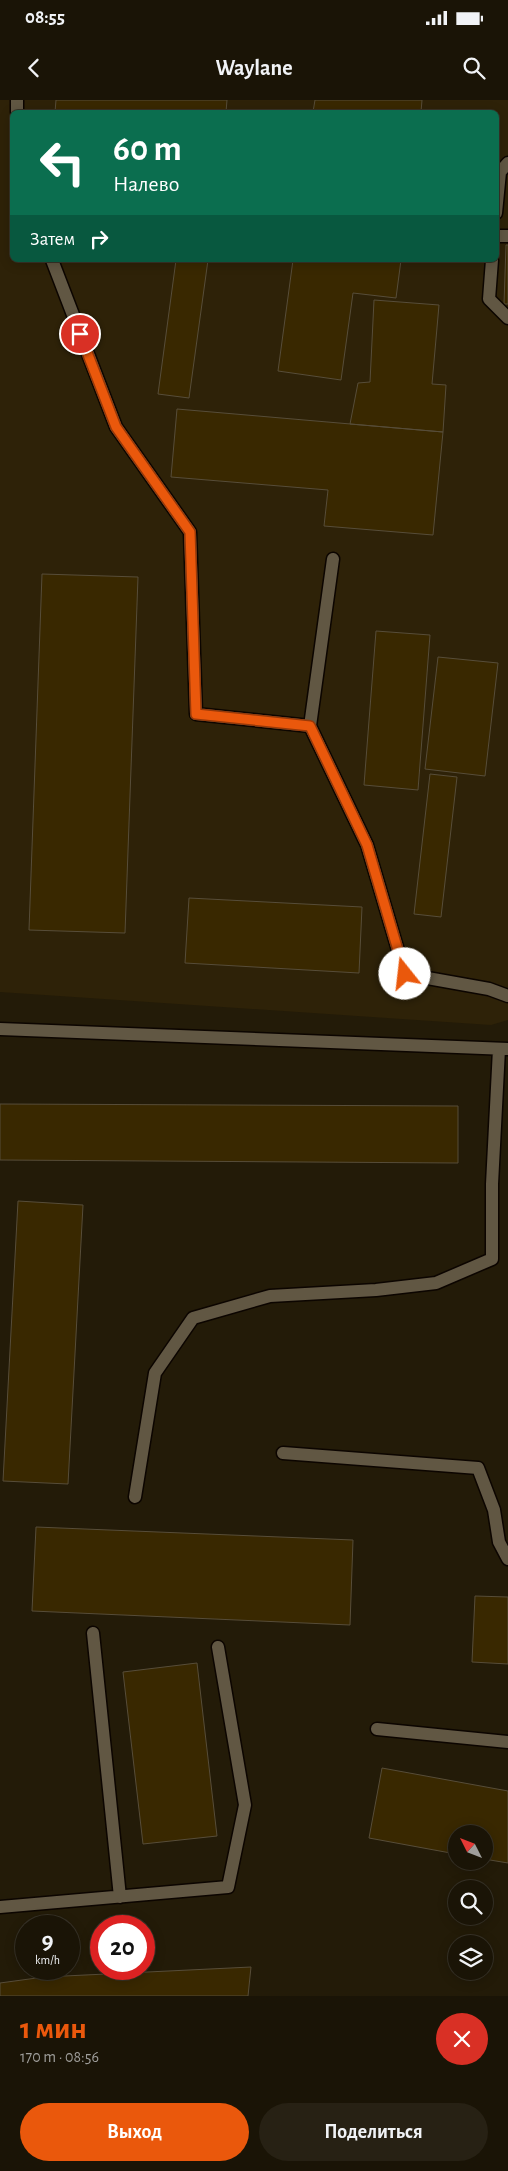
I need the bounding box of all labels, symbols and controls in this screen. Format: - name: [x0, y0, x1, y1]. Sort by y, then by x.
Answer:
- text: 08:55: [25, 8, 65, 27]
- icon: back: [20, 54, 48, 82]
- icon: search: [460, 54, 488, 82]
- text: Waylane: [215, 57, 293, 79]
- icon: left: [30, 130, 95, 195]
- text: 60 m: [113, 132, 182, 167]
- text: Налево: [113, 173, 179, 195]
- icon: right: [85, 225, 113, 253]
- text: Затем: [30, 230, 75, 249]
- pin: [59, 313, 101, 355]
- icon: arrive: [66, 320, 94, 348]
- position arrow: [378, 947, 430, 999]
- north arrow: [448, 1825, 492, 1870]
- map controls: [448, 1825, 493, 1980]
- button: search: [448, 1880, 493, 1925]
- speed limit sign: 20: [90, 1915, 155, 1980]
- text: 9: [41, 1929, 54, 1954]
- button: layers: [448, 1935, 493, 1980]
- text: km/h: [35, 1954, 60, 1966]
- button: close: [436, 2013, 488, 2065]
- text: 1 мин: [20, 2014, 87, 2044]
- text: 170 m · 08:56: [20, 2049, 99, 2065]
- button: Выход: [20, 2103, 249, 2161]
- button: Поделиться: [259, 2103, 488, 2161]

